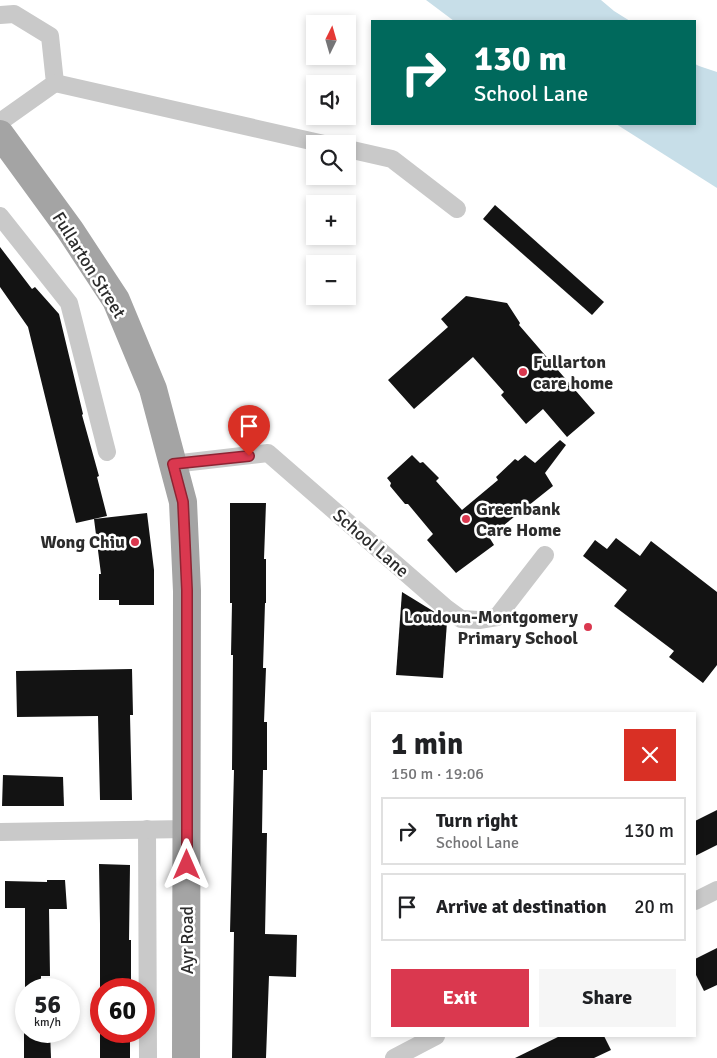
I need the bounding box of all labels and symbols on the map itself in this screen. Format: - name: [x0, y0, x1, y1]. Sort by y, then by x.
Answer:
- north arrow: [306, 15, 356, 65]
- street label: Fullarton Street: [47, 208, 131, 322]
- place label: Fullarton care home: [533, 351, 613, 394]
- marker: Fullarton care home: [517, 366, 529, 378]
- pin: [228, 405, 270, 456]
- place label: Greenbank Care Home: [476, 498, 561, 541]
- street label: School Lane: [329, 504, 413, 582]
- marker: Greenbank Care Home: [460, 513, 472, 525]
- place label: Wong Chiu: [41, 531, 125, 553]
- marker: Wong Chiu: [129, 536, 141, 548]
- place label: Loudoun-Montgomery Primary School: [404, 606, 578, 649]
- marker: Loudoun-Montgomery Primary School: [582, 621, 594, 633]
- position arrow: [160, 838, 212, 890]
- street label: Ayr Road: [176, 906, 198, 974]
- speed limit sign: 60: [90, 978, 155, 1043]

